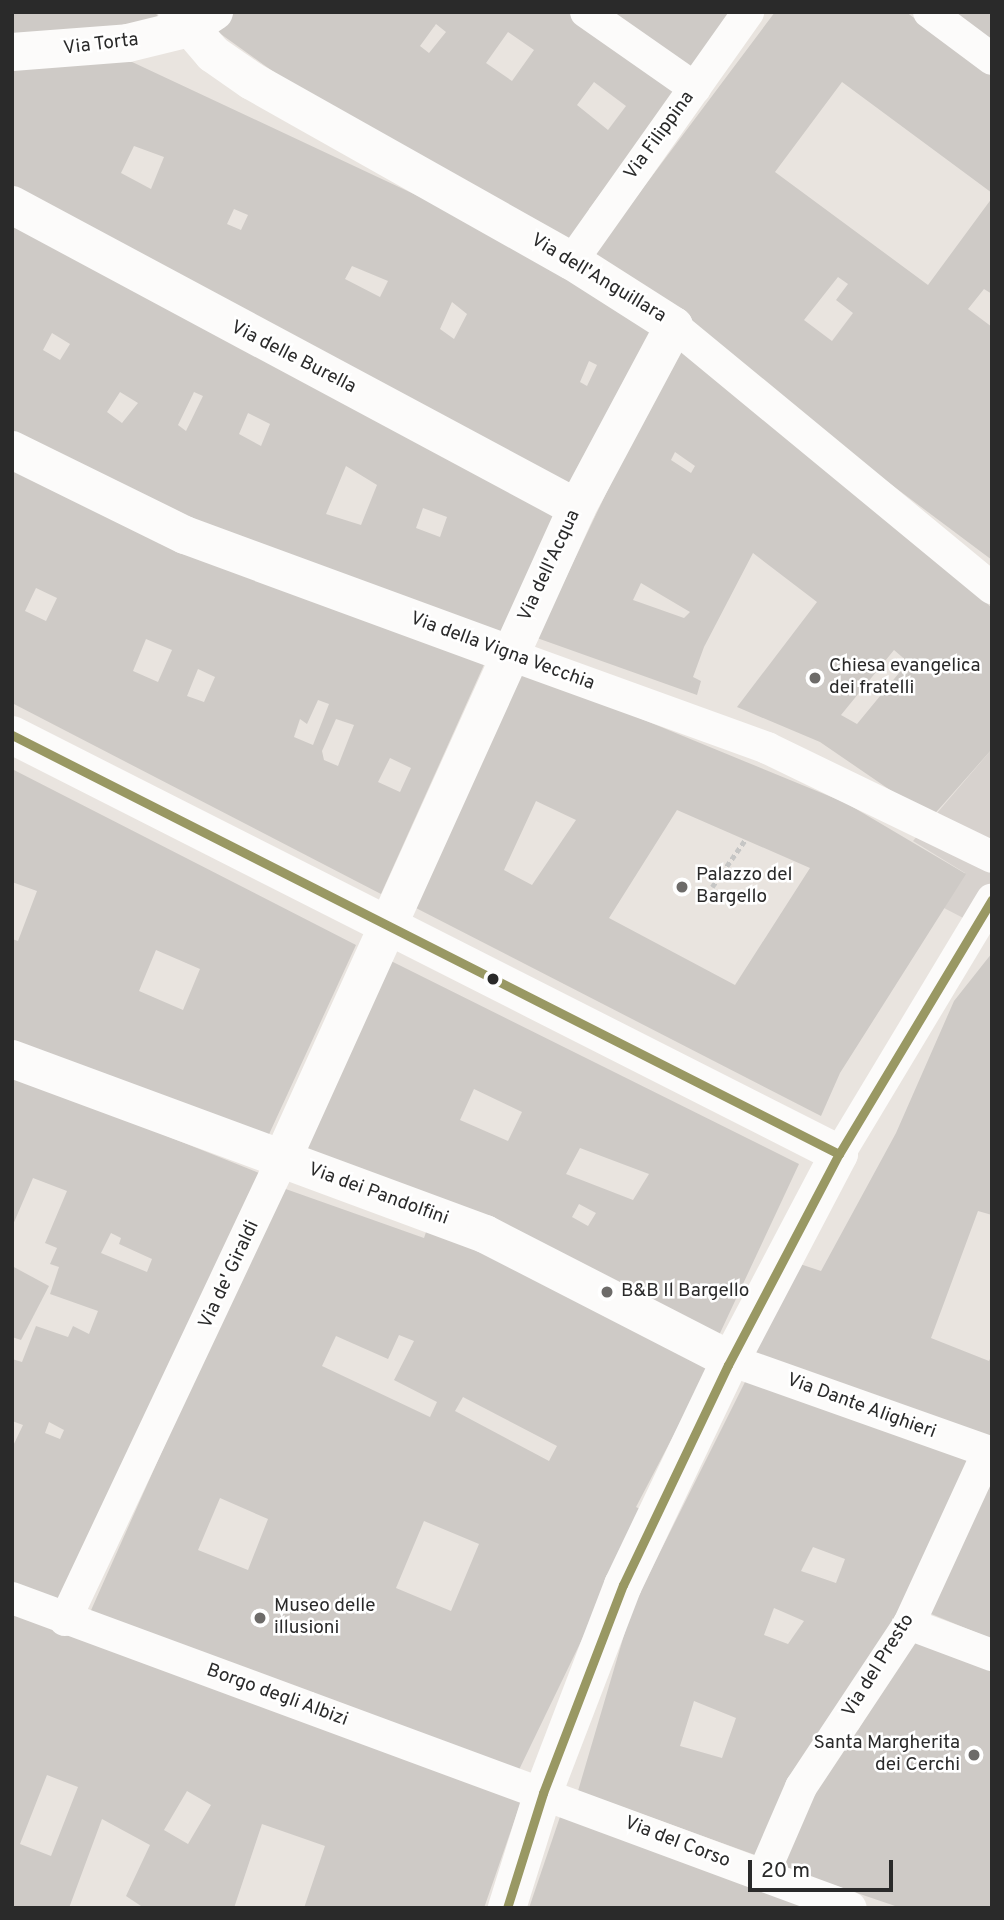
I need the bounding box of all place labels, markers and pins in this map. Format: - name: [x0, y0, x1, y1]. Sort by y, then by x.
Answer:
- place label: Chiesa evangelica dei fratelli: [829, 656, 980, 700]
- marker: Chiesa evangelica dei fratelli: [807, 670, 823, 686]
- place label: Palazzo del Bargello: [696, 865, 793, 909]
- marker: Palazzo del Bargello: [674, 879, 690, 895]
- unlabelled marker: [486, 972, 500, 986]
- place label: B&B Il Bargello: [621, 1281, 749, 1303]
- marker: B&B Il Bargello: [599, 1284, 615, 1300]
- place label: Museo delle illusioni: [274, 1596, 375, 1640]
- marker: Museo delle illusioni: [252, 1610, 268, 1626]
- place label: Santa Margherita dei Cerchi: [813, 1733, 960, 1777]
- marker: Santa Margherita dei Cerchi: [966, 1747, 982, 1763]

